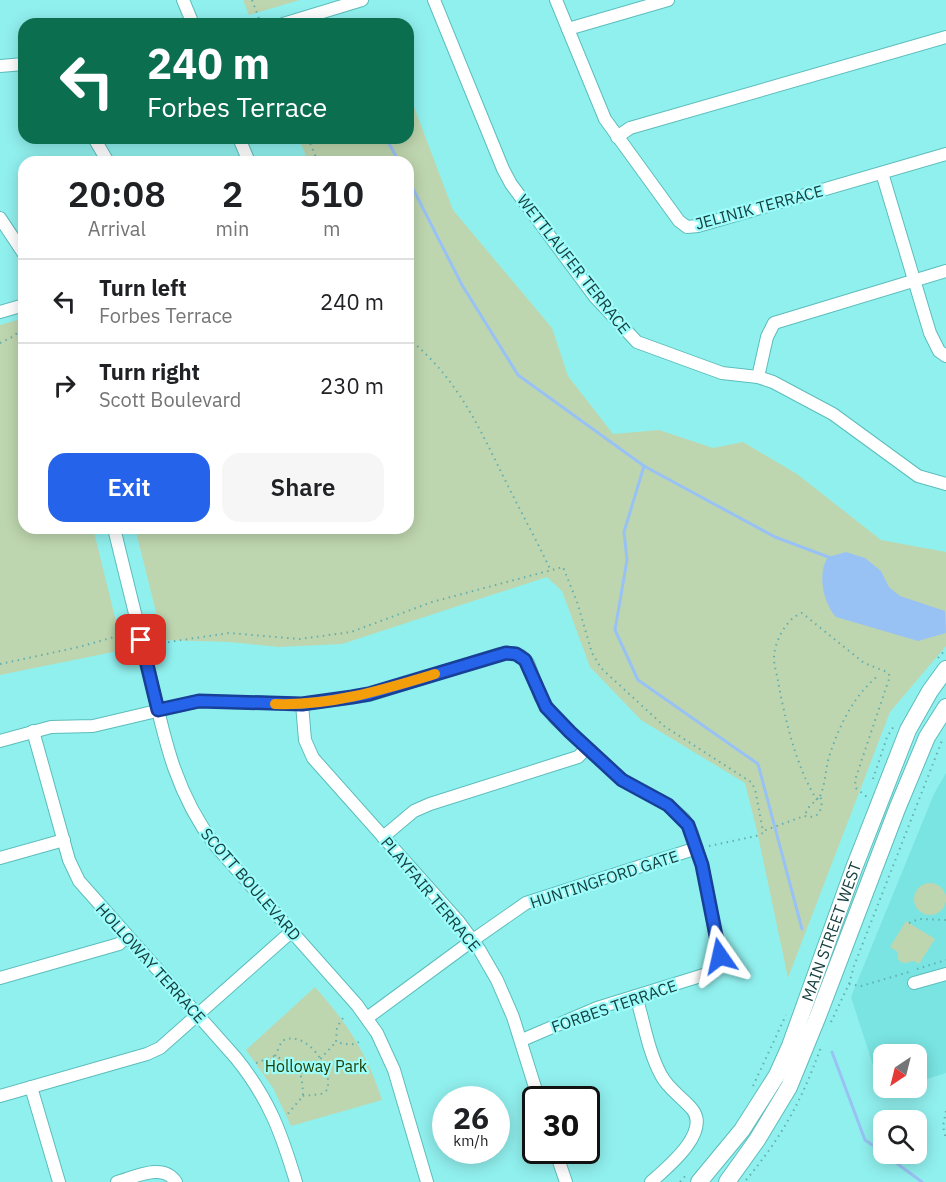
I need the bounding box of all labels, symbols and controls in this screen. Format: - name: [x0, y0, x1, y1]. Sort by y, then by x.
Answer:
- text: 240 m: [147, 36, 270, 91]
- icon: left: [48, 42, 126, 120]
- text: Forbes Terrace: [147, 89, 327, 124]
- text: 20:08: [68, 170, 166, 217]
- text: 2: [222, 170, 243, 217]
- text: 510: [299, 170, 364, 217]
- street label: JELINIK TERRACE: [693, 180, 825, 234]
- street label: WETTLAUFER TERRACE: [513, 190, 635, 338]
- text: Arrival: [88, 215, 146, 242]
- text: min: [216, 215, 249, 242]
- text: m: [323, 215, 340, 242]
- text: Turn left: [99, 273, 187, 302]
- icon: left: [48, 285, 81, 318]
- text: 240 m: [320, 287, 384, 316]
- text: Forbes Terrace: [99, 302, 233, 329]
- text: Turn right: [99, 357, 200, 386]
- icon: right: [48, 369, 81, 402]
- text: 230 m: [320, 371, 384, 400]
- text: Scott Boulevard: [99, 386, 241, 413]
- button: Exit: [48, 453, 210, 522]
- button: Share: [222, 453, 384, 522]
- pin: [115, 614, 166, 665]
- icon: arrive: [124, 623, 157, 656]
- street label: SCOTT BOULEVARD: [197, 824, 305, 944]
- street label: PLAYFAIR TERRACE: [377, 832, 485, 956]
- street label: HUNTINGFORD GATE: [527, 846, 681, 912]
- street label: MAIN STREET WEST: [797, 859, 865, 1004]
- street label: HOLLOWAY TERRACE: [92, 899, 210, 1027]
- position arrow: [688, 924, 752, 988]
- street label: FORBES TERRACE: [549, 975, 679, 1037]
- north arrow: [873, 1044, 927, 1098]
- map controls: [873, 1044, 927, 1164]
- park label: Holloway Park: [265, 1056, 368, 1076]
- speed limit sign: 30: [522, 1086, 600, 1164]
- text: 26: [453, 1098, 489, 1137]
- button: search: [873, 1110, 927, 1164]
- text: km/h: [453, 1131, 489, 1150]

